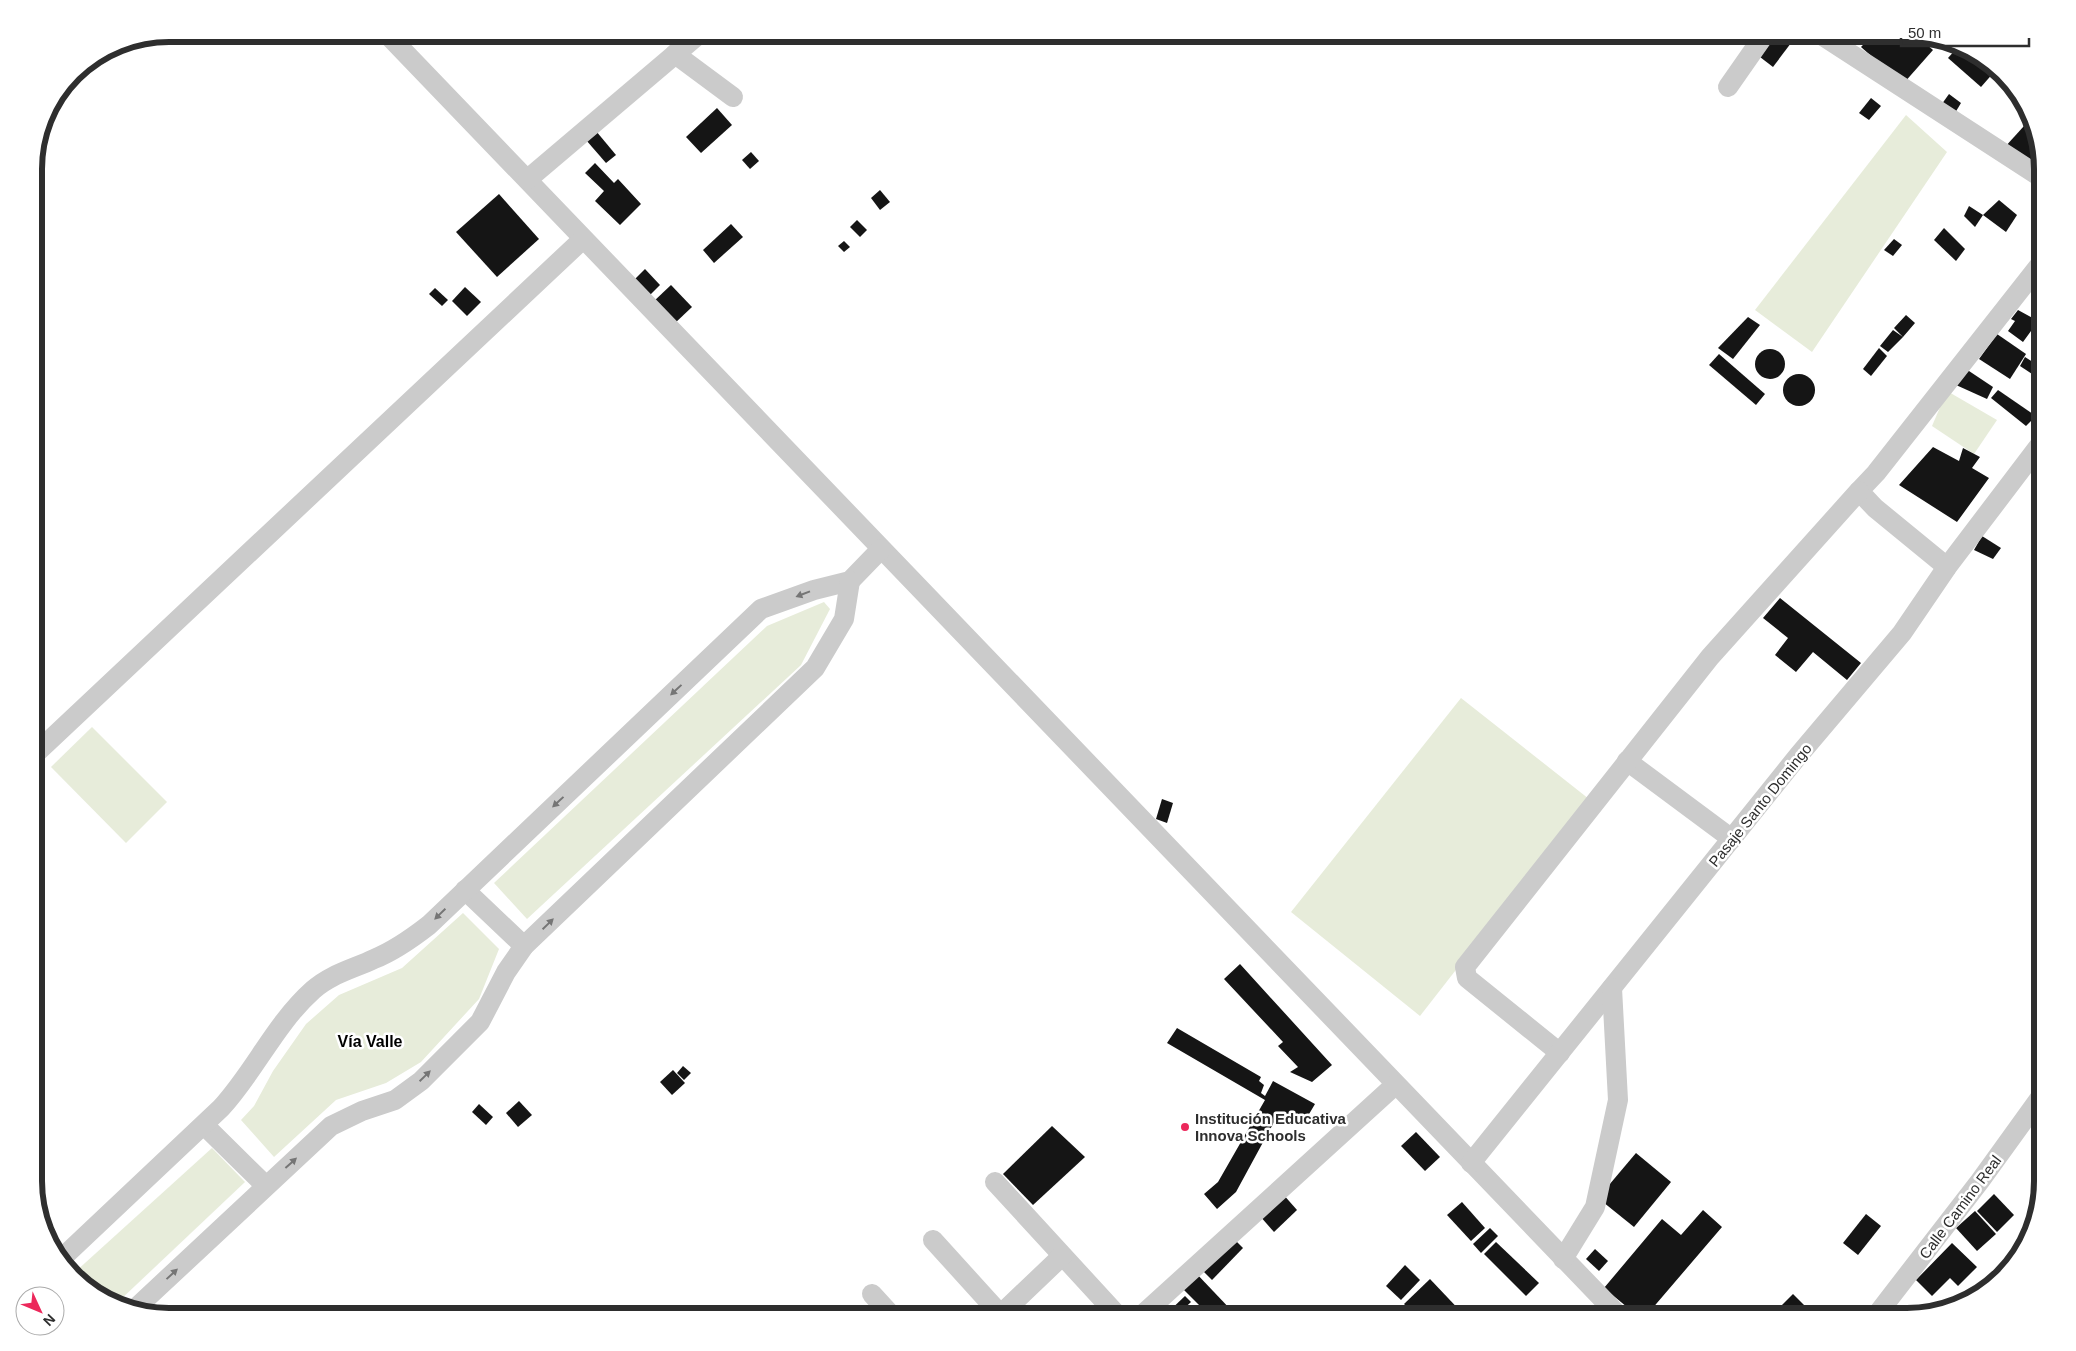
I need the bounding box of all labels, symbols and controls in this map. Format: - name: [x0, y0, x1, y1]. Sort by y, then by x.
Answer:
- scale bar: [1901, 15, 2028, 47]
- text: 50 m: [1908, 24, 1941, 41]
- one-way arrow: [796, 590, 811, 598]
- one-way arrow: [670, 684, 682, 696]
- street label: Pasaje Santo Domingo: [1705, 740, 1815, 870]
- one-way arrow: [552, 796, 564, 808]
- one-way arrow: [435, 908, 447, 920]
- one-way arrow: [542, 918, 554, 930]
- district label: Vía Valle: [338, 1033, 403, 1050]
- one-way arrow: [419, 1070, 431, 1082]
- place label: Institución Educativa Innova Schools: [1195, 1110, 1347, 1144]
- marker: Institución Educativa Innova Schools: [1179, 1121, 1191, 1133]
- street label: Calle Camino Real: [1916, 1152, 2004, 1262]
- one-way arrow: [284, 1157, 296, 1169]
- one-way arrow: [166, 1268, 178, 1280]
- north arrow: [15, 1286, 65, 1336]
- text: N: [40, 1311, 59, 1329]

